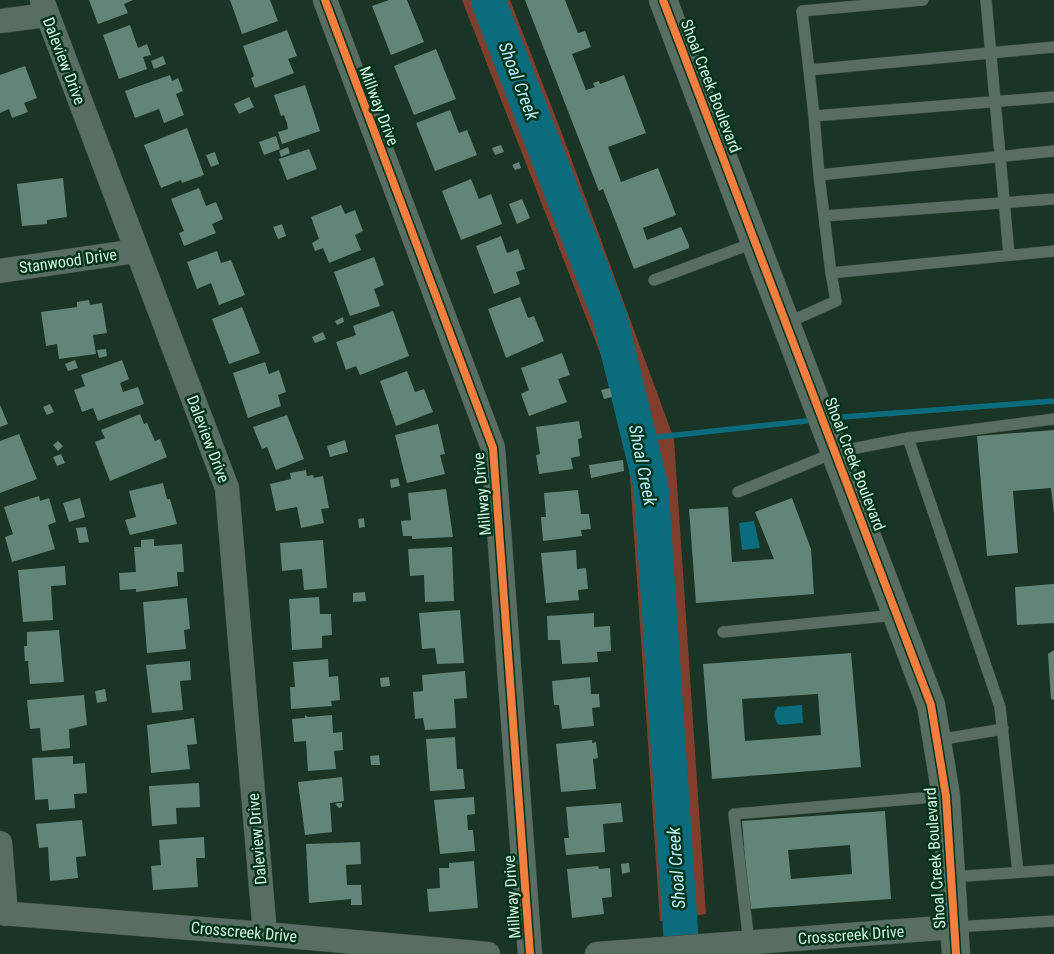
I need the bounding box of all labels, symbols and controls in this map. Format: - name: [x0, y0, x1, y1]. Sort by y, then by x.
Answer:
- street label: Daleview Drive: [39, 15, 89, 107]
- street label: Shoal Creek Boulevard: [677, 17, 745, 155]
- water label: Shoal Creek: [495, 39, 544, 124]
- street label: Millway Drive: [355, 64, 403, 148]
- street label: Stanwood Drive: [18, 245, 118, 277]
- street label: Daleview Drive: [183, 393, 233, 485]
- street label: Shoal Creek Boulevard: [821, 395, 889, 533]
- water label: Shoal Creek: [625, 423, 661, 508]
- street label: Millway Drive: [469, 452, 495, 536]
- street label: Shoal Creek Boulevard: [921, 787, 949, 929]
- street label: Daleview Drive: [244, 792, 270, 886]
- water label: Shoal Creek: [663, 825, 689, 910]
- street label: Millway Drive: [500, 855, 524, 939]
- street label: Crosscreek Drive: [190, 918, 298, 946]
- street label: Crosscreek Drive: [797, 922, 905, 948]

